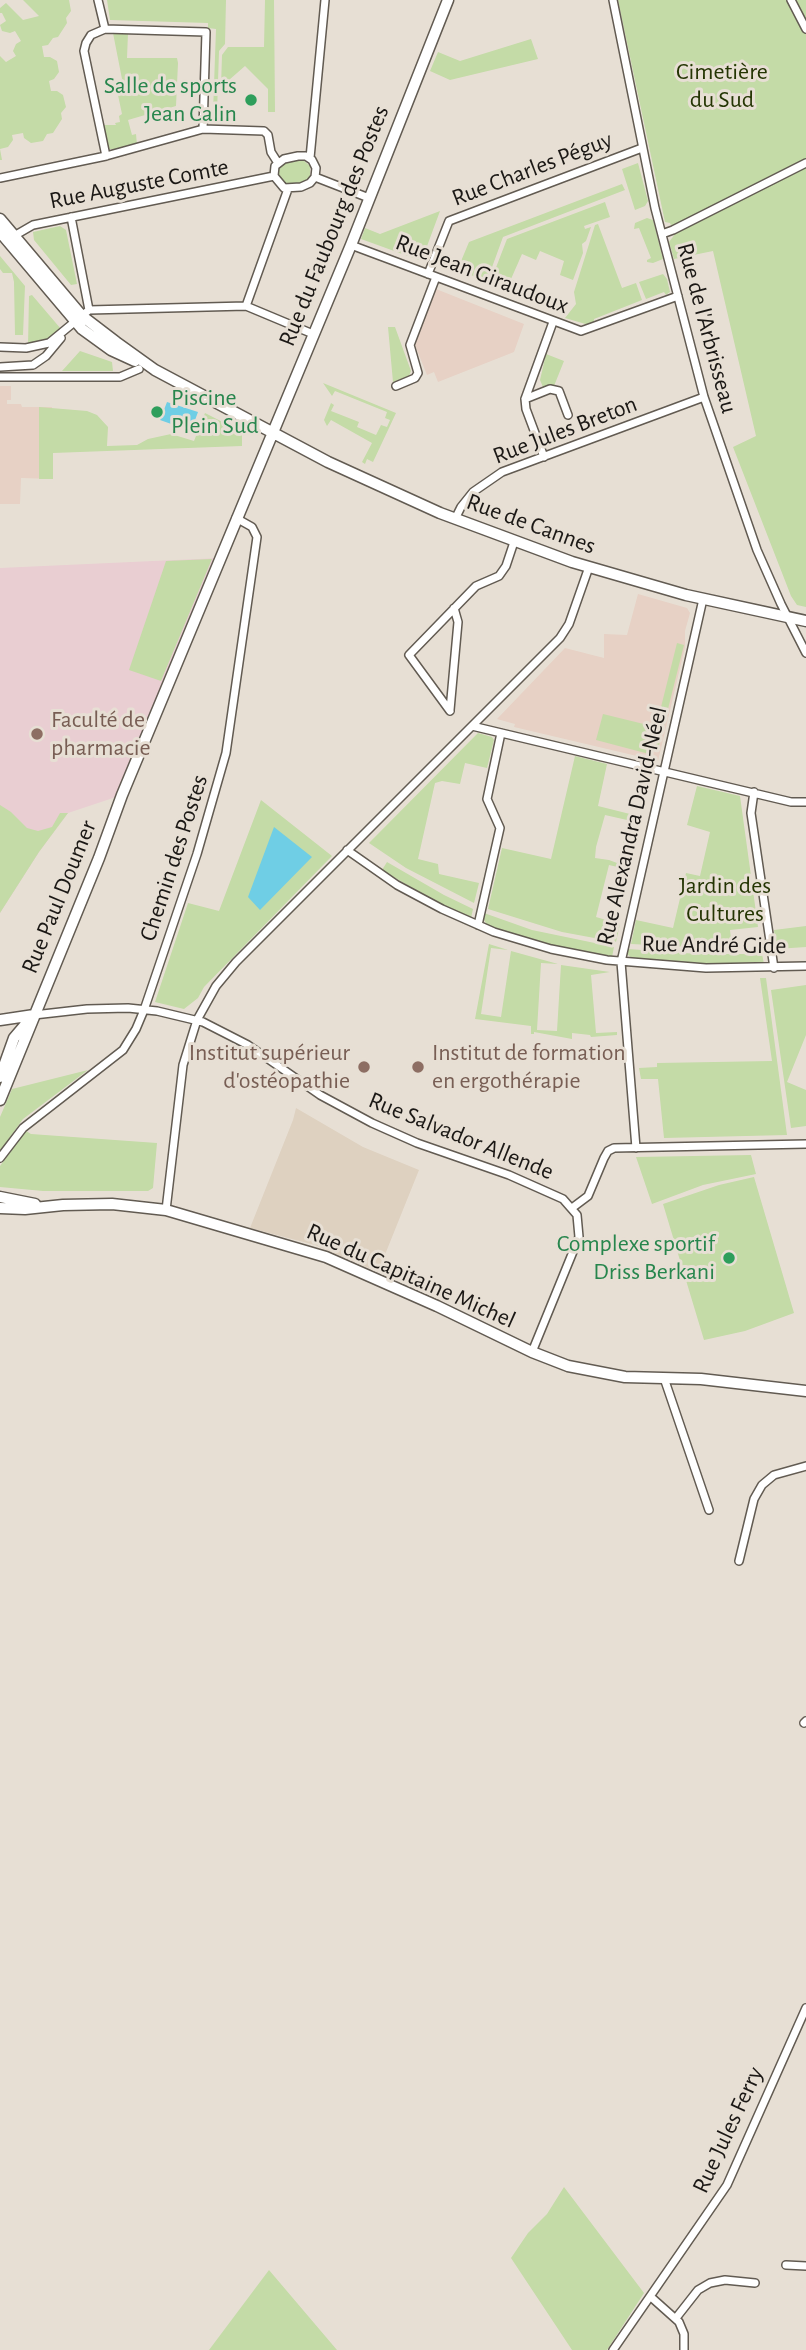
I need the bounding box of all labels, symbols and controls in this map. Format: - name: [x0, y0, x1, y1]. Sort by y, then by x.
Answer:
- park label: Cimetière du Sud: [676, 58, 768, 114]
- place label: Salle de sports Jean Calin: [104, 72, 237, 128]
- marker: Salle de sports Jean Calin: [243, 92, 259, 108]
- street label: Rue du Faubourg des Postes: [273, 101, 395, 351]
- street label: Rue Charles Péguy: [448, 125, 616, 213]
- street label: Rue Auguste Comte: [47, 153, 231, 215]
- street label: Rue Jean Giraudoux: [391, 228, 573, 320]
- street label: Rue de l'Arbrisseau: [670, 240, 744, 416]
- place label: Piscine Plein Sud: [171, 384, 259, 440]
- street label: Rue Jules Breton: [489, 389, 641, 471]
- marker: Piscine Plein Sud: [149, 404, 165, 420]
- street label: Rue de Cannes: [462, 487, 600, 561]
- street label: Rue Alexandra David-Néel: [590, 704, 674, 948]
- place label: Faculté de pharmacie: [51, 706, 151, 762]
- marker: Faculté de pharmacie: [29, 726, 45, 742]
- street label: Chemin des Postes: [134, 771, 214, 945]
- street label: Rue Paul Doumer: [15, 816, 103, 978]
- park label: Jardin des Cultures: [679, 872, 771, 928]
- street label: Rue André Gide: [641, 929, 787, 961]
- place label: Institut supérieur d'ostéopathie: [189, 1039, 350, 1095]
- place label: Institut de formation en ergothérapie: [432, 1039, 626, 1095]
- marker: Institut supérieur d'ostéopathie: [356, 1059, 372, 1075]
- marker: Institut de formation en ergothérapie: [410, 1059, 426, 1075]
- street label: Rue Salvador Allende: [364, 1086, 558, 1186]
- street label: Rue du Capitaine Michel: [302, 1217, 520, 1335]
- place label: Complexe sportif Driss Berkani: [557, 1230, 715, 1286]
- marker: Complexe sportif Driss Berkani: [721, 1250, 737, 1266]
- street label: Rue Jules Ferry: [686, 2062, 770, 2198]

